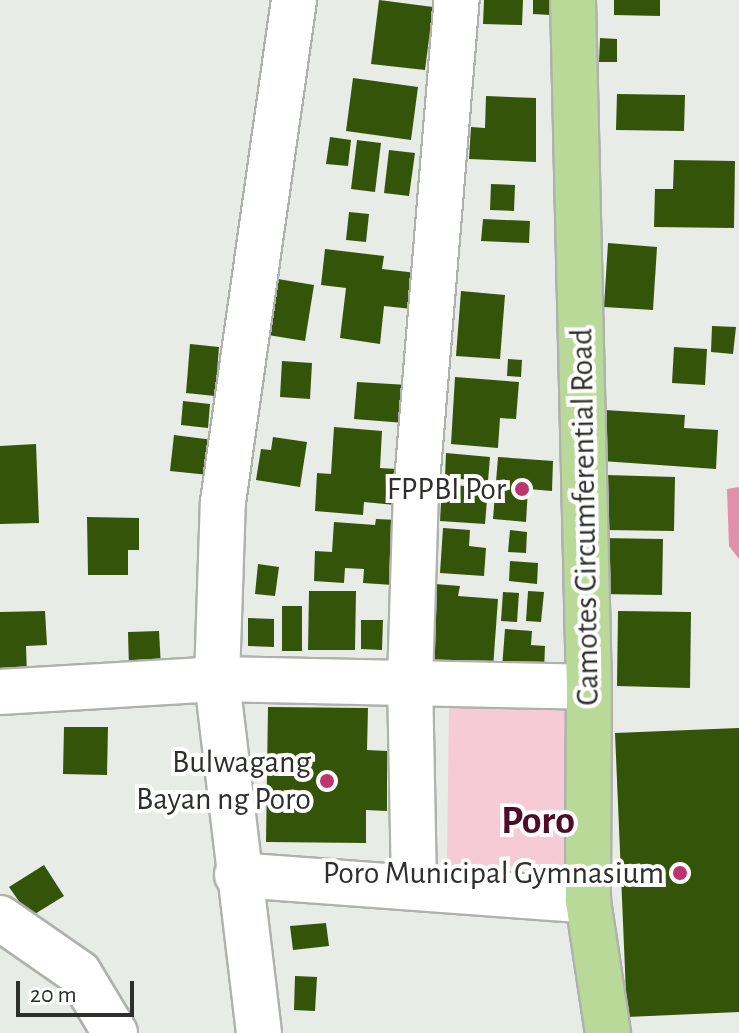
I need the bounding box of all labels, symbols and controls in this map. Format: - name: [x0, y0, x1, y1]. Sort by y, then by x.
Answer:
- street label: Camotes Circumferential Road: [563, 328, 607, 706]
- place label: FPPBI Por: [387, 470, 506, 508]
- marker: FPPBI Por: [513, 480, 531, 498]
- place label: Bulwagang Bayan ng Poro: [136, 744, 311, 819]
- marker: Bulwagang Bayan ng Poro: [318, 772, 336, 790]
- district label: Poro: [501, 797, 575, 845]
- place label: Poro Municipal Gymnasium: [323, 854, 664, 892]
- marker: Poro Municipal Gymnasium: [671, 864, 689, 882]
- scale bar: [20, 965, 138, 1015]
- text: 20 m: [30, 983, 77, 1007]

